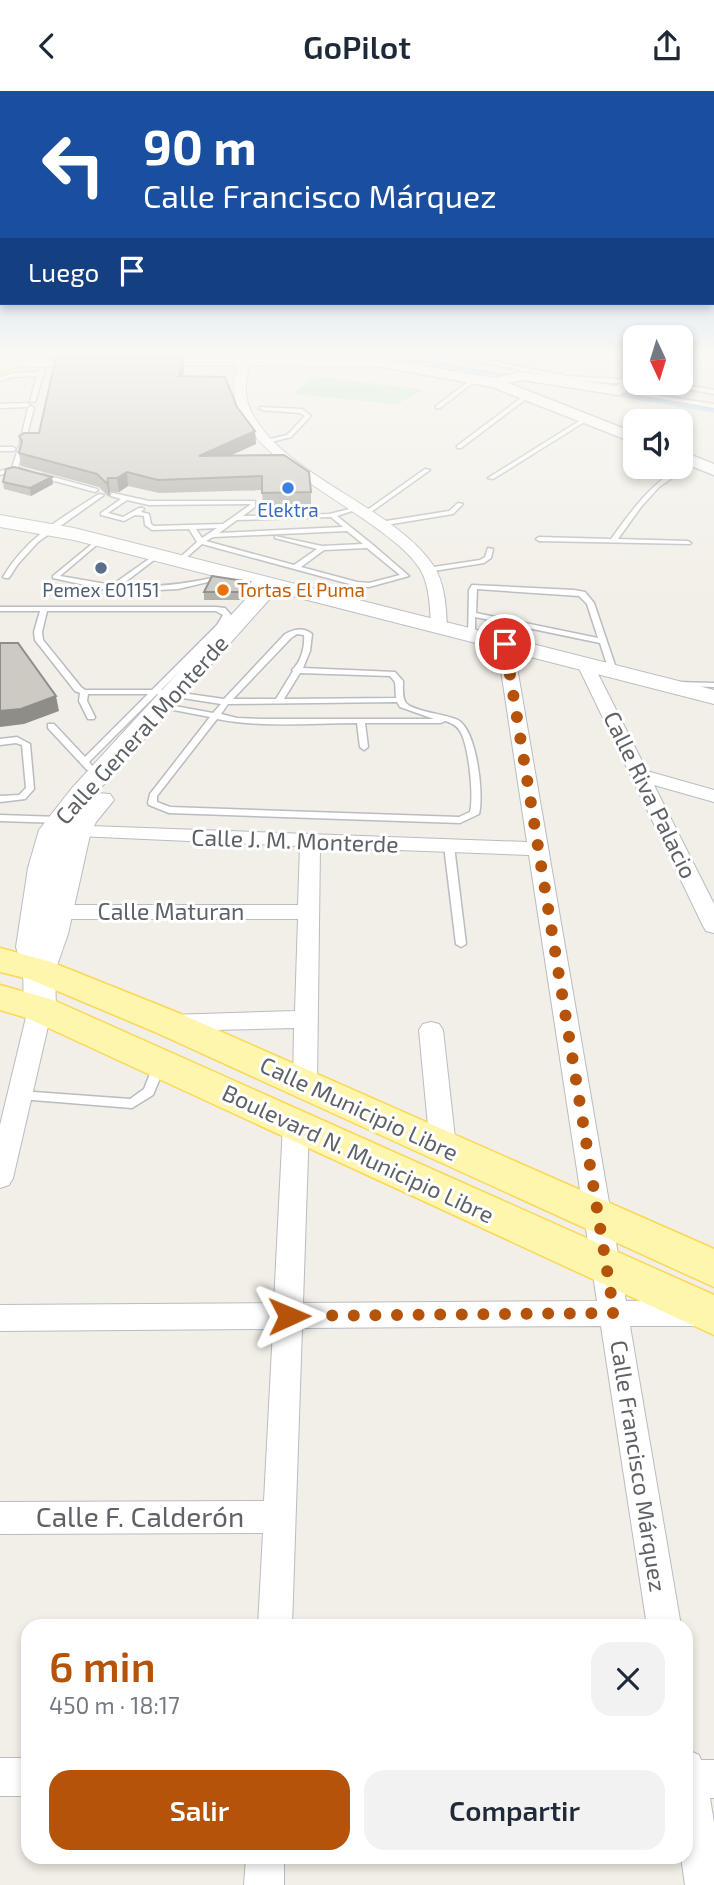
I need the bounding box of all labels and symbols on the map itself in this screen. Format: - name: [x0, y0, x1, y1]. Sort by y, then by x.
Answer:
- north arrow: [623, 325, 693, 395]
- marker: Elektra: [280, 480, 296, 496]
- place label: Elektra: [257, 498, 319, 521]
- marker: Pemex E01151: [93, 560, 109, 576]
- place label: Pemex E01151: [42, 578, 160, 601]
- place label: Tortas El Puma: [237, 578, 365, 601]
- marker: Tortas El Puma: [215, 582, 231, 598]
- pin: [475, 614, 535, 674]
- street label: Calle General Monterde: [49, 629, 234, 830]
- street label: Calle Riva Palacio: [598, 707, 703, 883]
- street label: Calle J. M. Monterde: [191, 822, 399, 858]
- street label: Calle Maturan: [98, 897, 244, 925]
- street label: Calle Municipio Libre: [256, 1050, 463, 1166]
- street label: Boulevard N. Municipio Libre: [218, 1078, 499, 1228]
- position arrow: [252, 1279, 326, 1353]
- street label: Calle Francisco Márquez: [605, 1338, 673, 1594]
- street label: Calle F. Calderón: [36, 1499, 244, 1533]

